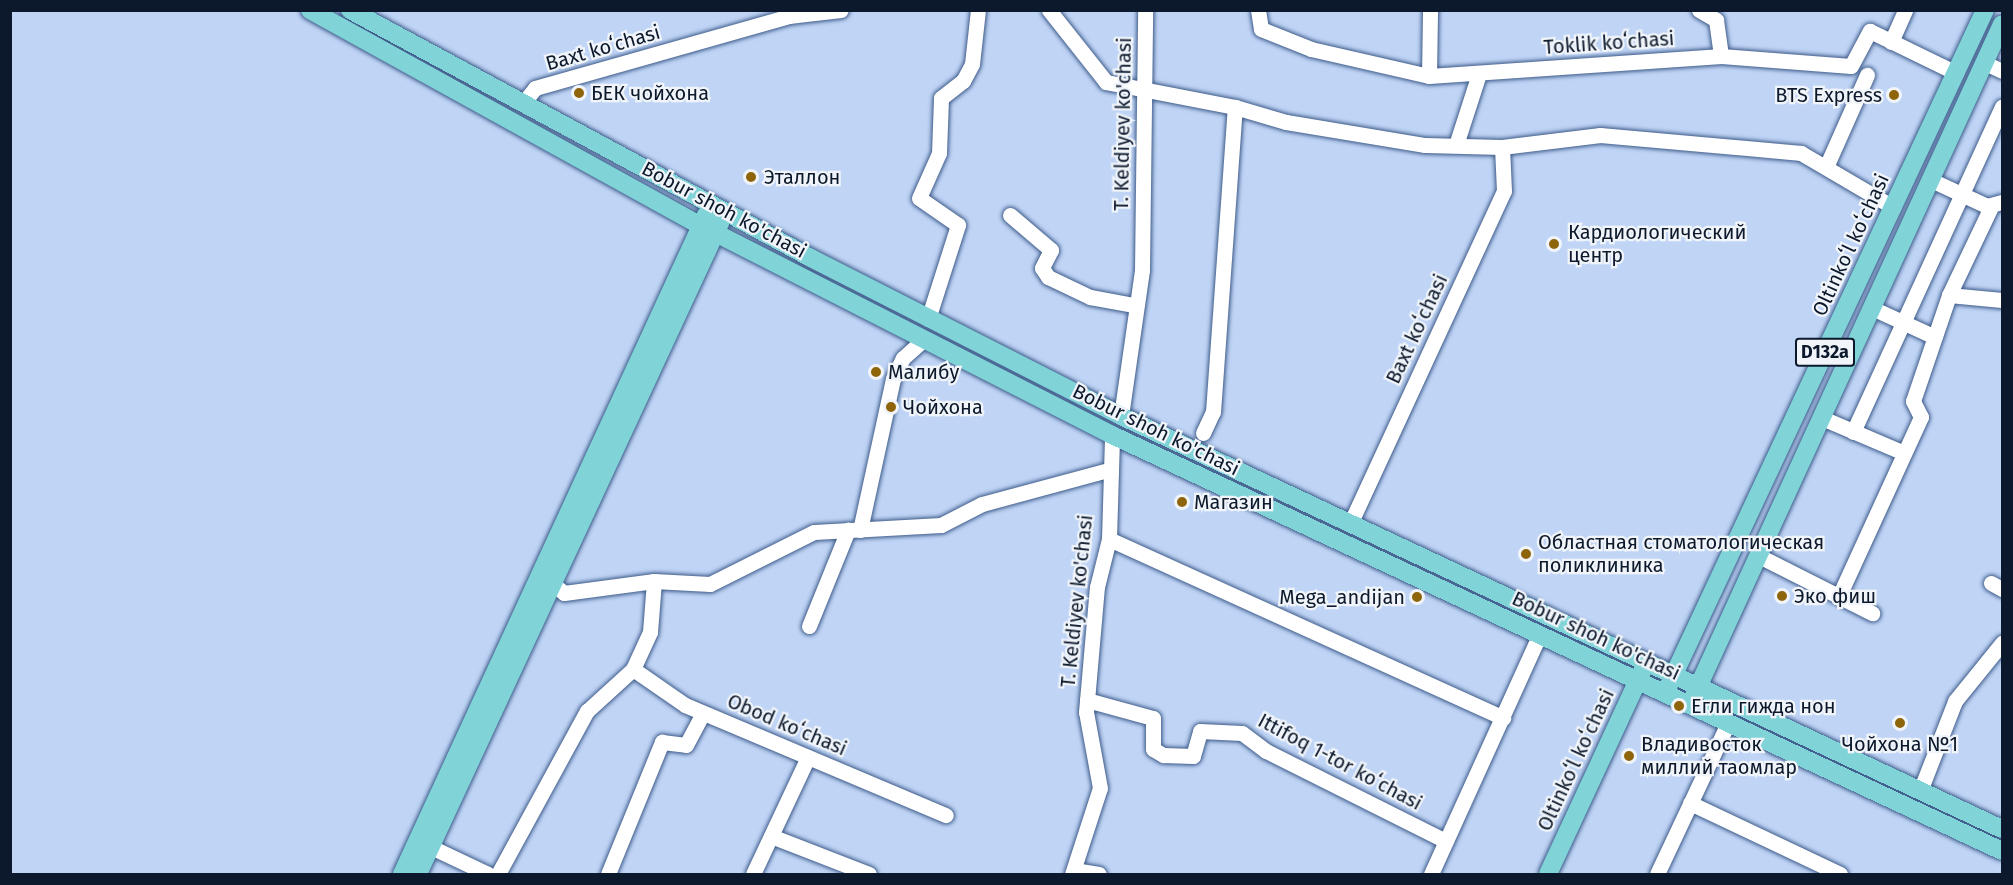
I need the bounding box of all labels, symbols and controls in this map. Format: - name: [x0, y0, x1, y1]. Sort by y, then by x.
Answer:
- street label: Baxt koʻchasi: [543, 20, 663, 76]
- street label: Toklik koʻchasi: [1543, 26, 1675, 60]
- street label: T. Keldiyev ko'chasi: [1109, 37, 1137, 211]
- place label: БЕК чойхона: [591, 81, 709, 105]
- place label: BTS Express: [1775, 83, 1882, 107]
- marker: БЕК чойхона: [572, 86, 586, 100]
- marker: BTS Express: [1887, 88, 1901, 102]
- street label: Bobur shoh ko'chasi: [638, 156, 810, 264]
- place label: Эталлон: [764, 165, 840, 189]
- marker: Эталлон: [742, 168, 760, 186]
- street label: Oltinkoʻl koʻchasi: [1808, 170, 1894, 320]
- place label: Кардиологический центр: [1568, 220, 1746, 267]
- marker: Кардиологический центр: [1545, 235, 1563, 253]
- street label: Baxt koʻchasi: [1381, 270, 1453, 388]
- road number: D132a: [1795, 337, 1855, 367]
- place label: Малибу: [888, 360, 959, 384]
- marker: Малибу: [869, 365, 883, 379]
- street label: Bobur shoh ko'chasi: [1069, 379, 1243, 481]
- place label: Чойхона: [903, 395, 983, 419]
- marker: Чойхона: [884, 400, 898, 414]
- place label: Магазин: [1194, 490, 1273, 514]
- marker: Магазин: [1175, 495, 1189, 509]
- street label: T. Keldiyev ko'chasi: [1056, 514, 1098, 688]
- place label: Областная стоматологическая поликлиника: [1538, 530, 1824, 577]
- marker: Областная стоматологическая поликлиника: [1519, 547, 1533, 561]
- place label: Эко фиш: [1794, 584, 1876, 608]
- place label: Mega_andijan: [1279, 585, 1405, 609]
- street label: Bobur shoh ko'chasi: [1508, 586, 1684, 686]
- marker: Эко фиш: [1775, 589, 1789, 603]
- marker: Mega_andijan: [1410, 590, 1424, 604]
- street label: Oltinkoʻl koʻchasi: [1533, 685, 1619, 835]
- street label: Obod koʻchasi: [724, 689, 850, 761]
- place label: Егли гижда нон: [1691, 694, 1836, 718]
- marker: Егли гижда нон: [1672, 699, 1686, 713]
- street label: Ittifoq 1-tor koʻchasi: [1254, 709, 1426, 815]
- marker: Чойхона №1: [1893, 716, 1907, 730]
- place label: Владивосток миллий таомлар: [1641, 732, 1797, 779]
- place label: Чойхона №1: [1842, 732, 1958, 756]
- marker: Владивосток миллий таомлар: [1622, 749, 1636, 763]

